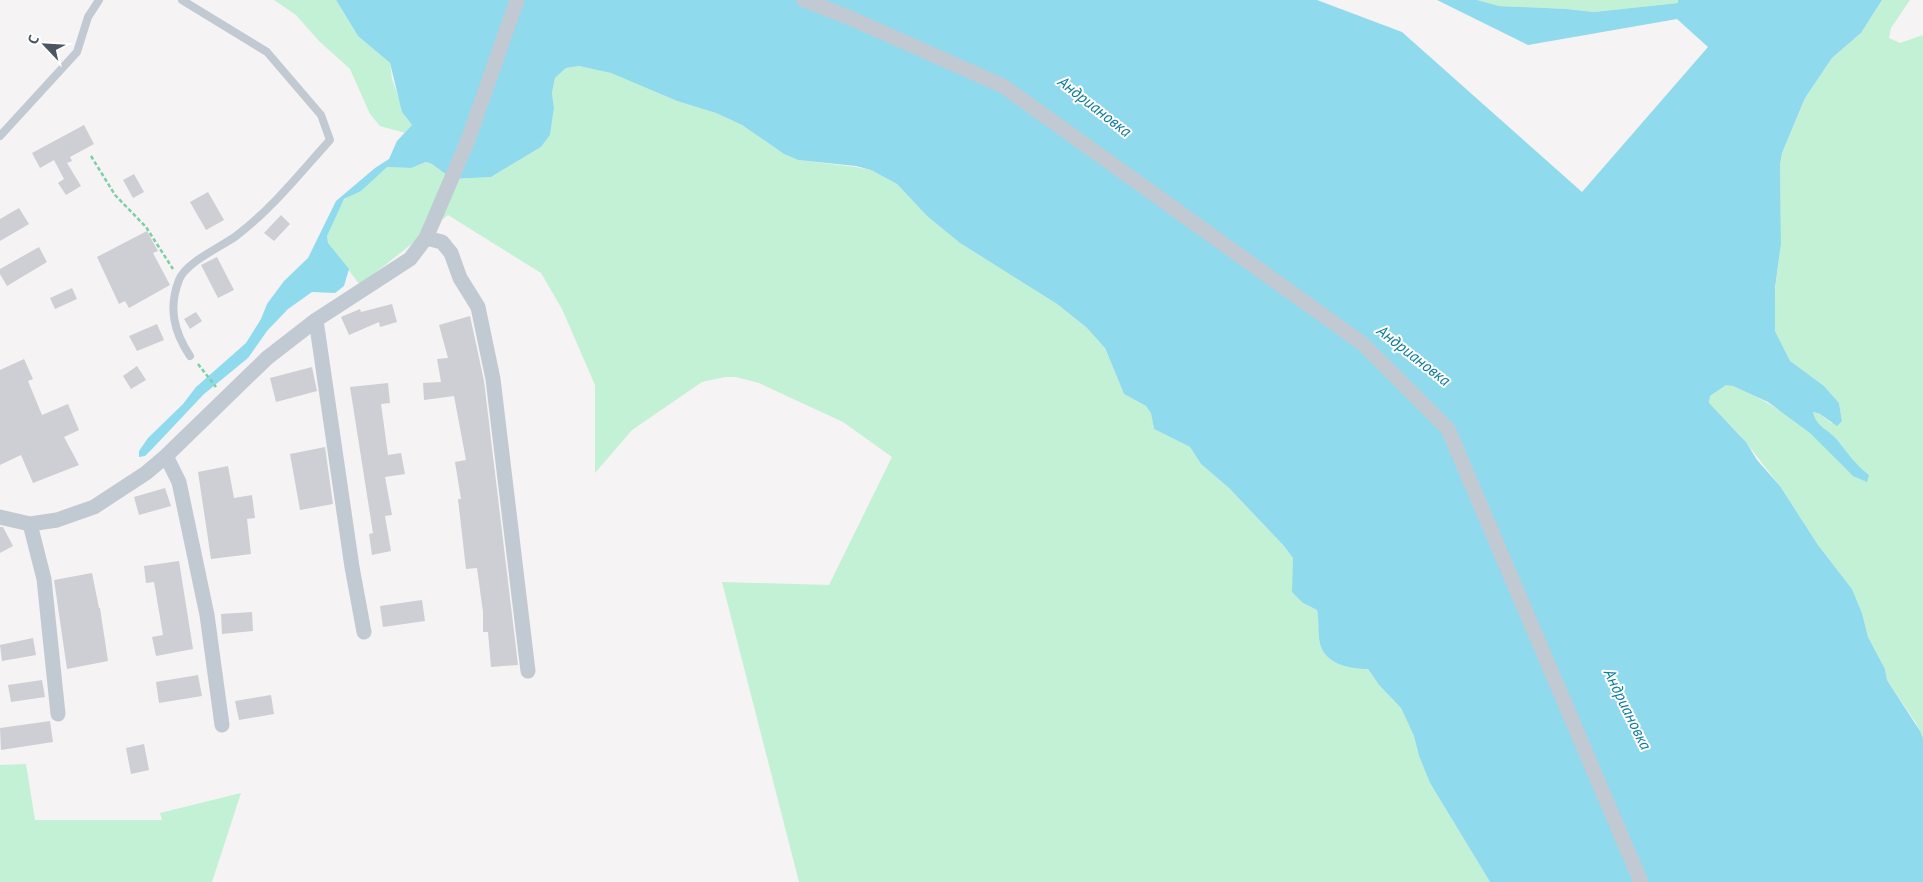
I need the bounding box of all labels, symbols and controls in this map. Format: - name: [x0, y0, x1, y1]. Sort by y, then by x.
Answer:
- north arrow: [20, 20, 70, 70]
- text: С: [23, 32, 43, 47]
- water label: Андриановка: [1054, 71, 1136, 141]
- water label: Андриановка: [1373, 320, 1455, 390]
- water label: Андриановка: [1599, 664, 1656, 753]

